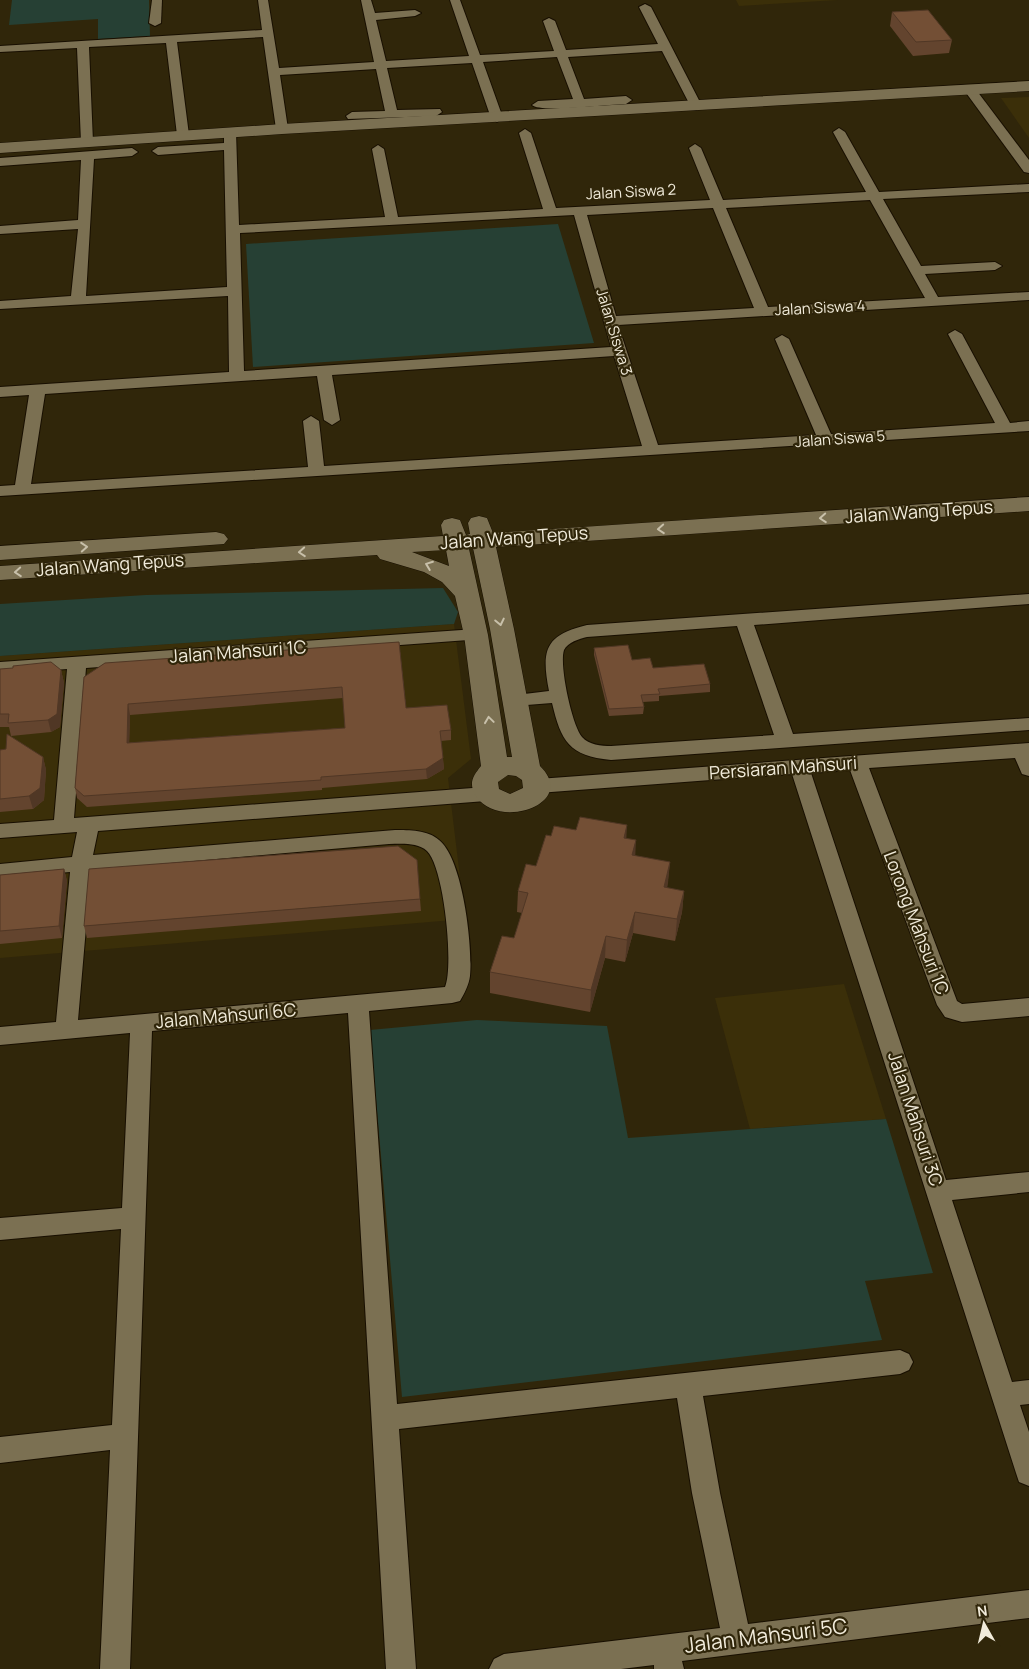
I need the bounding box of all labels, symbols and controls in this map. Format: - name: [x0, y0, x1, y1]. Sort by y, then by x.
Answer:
- street label: Jalan Siswa 2: [585, 179, 677, 204]
- street label: Jalan Siswa 3: [591, 286, 638, 378]
- street label: Jalan Siswa 4: [774, 295, 866, 320]
- street label: Jalan Siswa 5: [794, 425, 886, 452]
- street label: Jalan Wang Tepus: [844, 494, 994, 528]
- one-way arrow: [819, 512, 827, 523]
- street label: Jalan Wang Tepus: [439, 520, 589, 554]
- one-way arrow: [657, 523, 665, 534]
- one-way arrow: [80, 542, 88, 553]
- one-way arrow: [298, 546, 306, 557]
- street label: Jalan Wang Tepus: [35, 547, 185, 581]
- one-way arrow: [425, 561, 434, 572]
- one-way arrow: [14, 566, 22, 577]
- one-way arrow: [495, 618, 505, 626]
- street label: Jalan Mahsuri 1C: [169, 634, 307, 668]
- one-way arrow: [484, 716, 494, 725]
- street label: Persiaran Mahsuri: [708, 750, 858, 784]
- street label: Lorong Mahsuri 1C: [879, 847, 955, 998]
- street label: Jalan Mahsuri 6C: [155, 997, 297, 1033]
- street label: Jalan Mahsuri 3C: [883, 1048, 949, 1189]
- north arrow: [959, 1599, 1009, 1649]
- text: N: [976, 1601, 988, 1621]
- street label: Jalan Mahsuri 5C: [683, 1611, 849, 1659]

